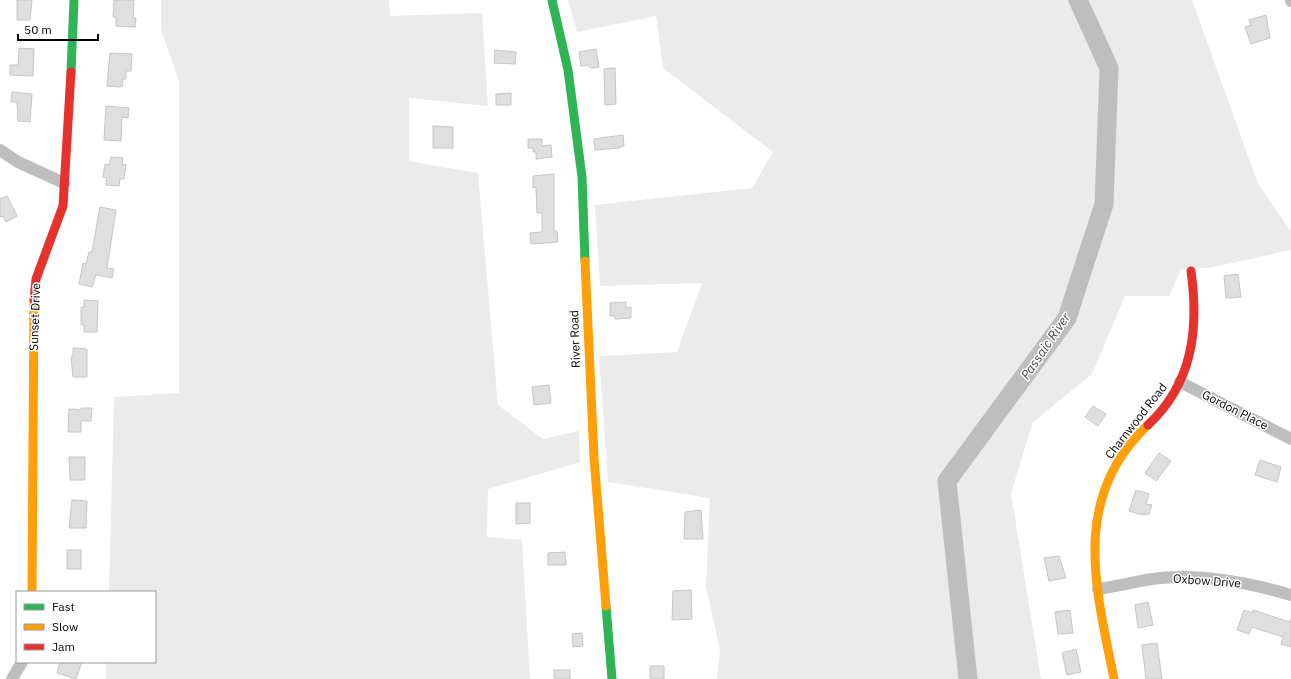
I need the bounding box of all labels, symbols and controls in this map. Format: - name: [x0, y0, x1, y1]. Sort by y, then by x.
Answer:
- scale bar: [18, 16, 98, 42]
- text: 50 m: [24, 22, 52, 37]
- street label: Sunset Drive: [26, 282, 43, 351]
- water label: Passaic River: [1017, 309, 1075, 383]
- street label: River Road: [566, 310, 583, 368]
- street label: Charnwood Road: [1101, 380, 1170, 461]
- street label: Gordon Place: [1200, 386, 1271, 433]
- street label: Oxbow Drive: [1173, 571, 1242, 590]
- legend: [16, 591, 156, 663]
- text: Fast: [52, 599, 75, 614]
- text: Slow: [52, 619, 78, 634]
- text: Jam: [52, 639, 75, 654]

